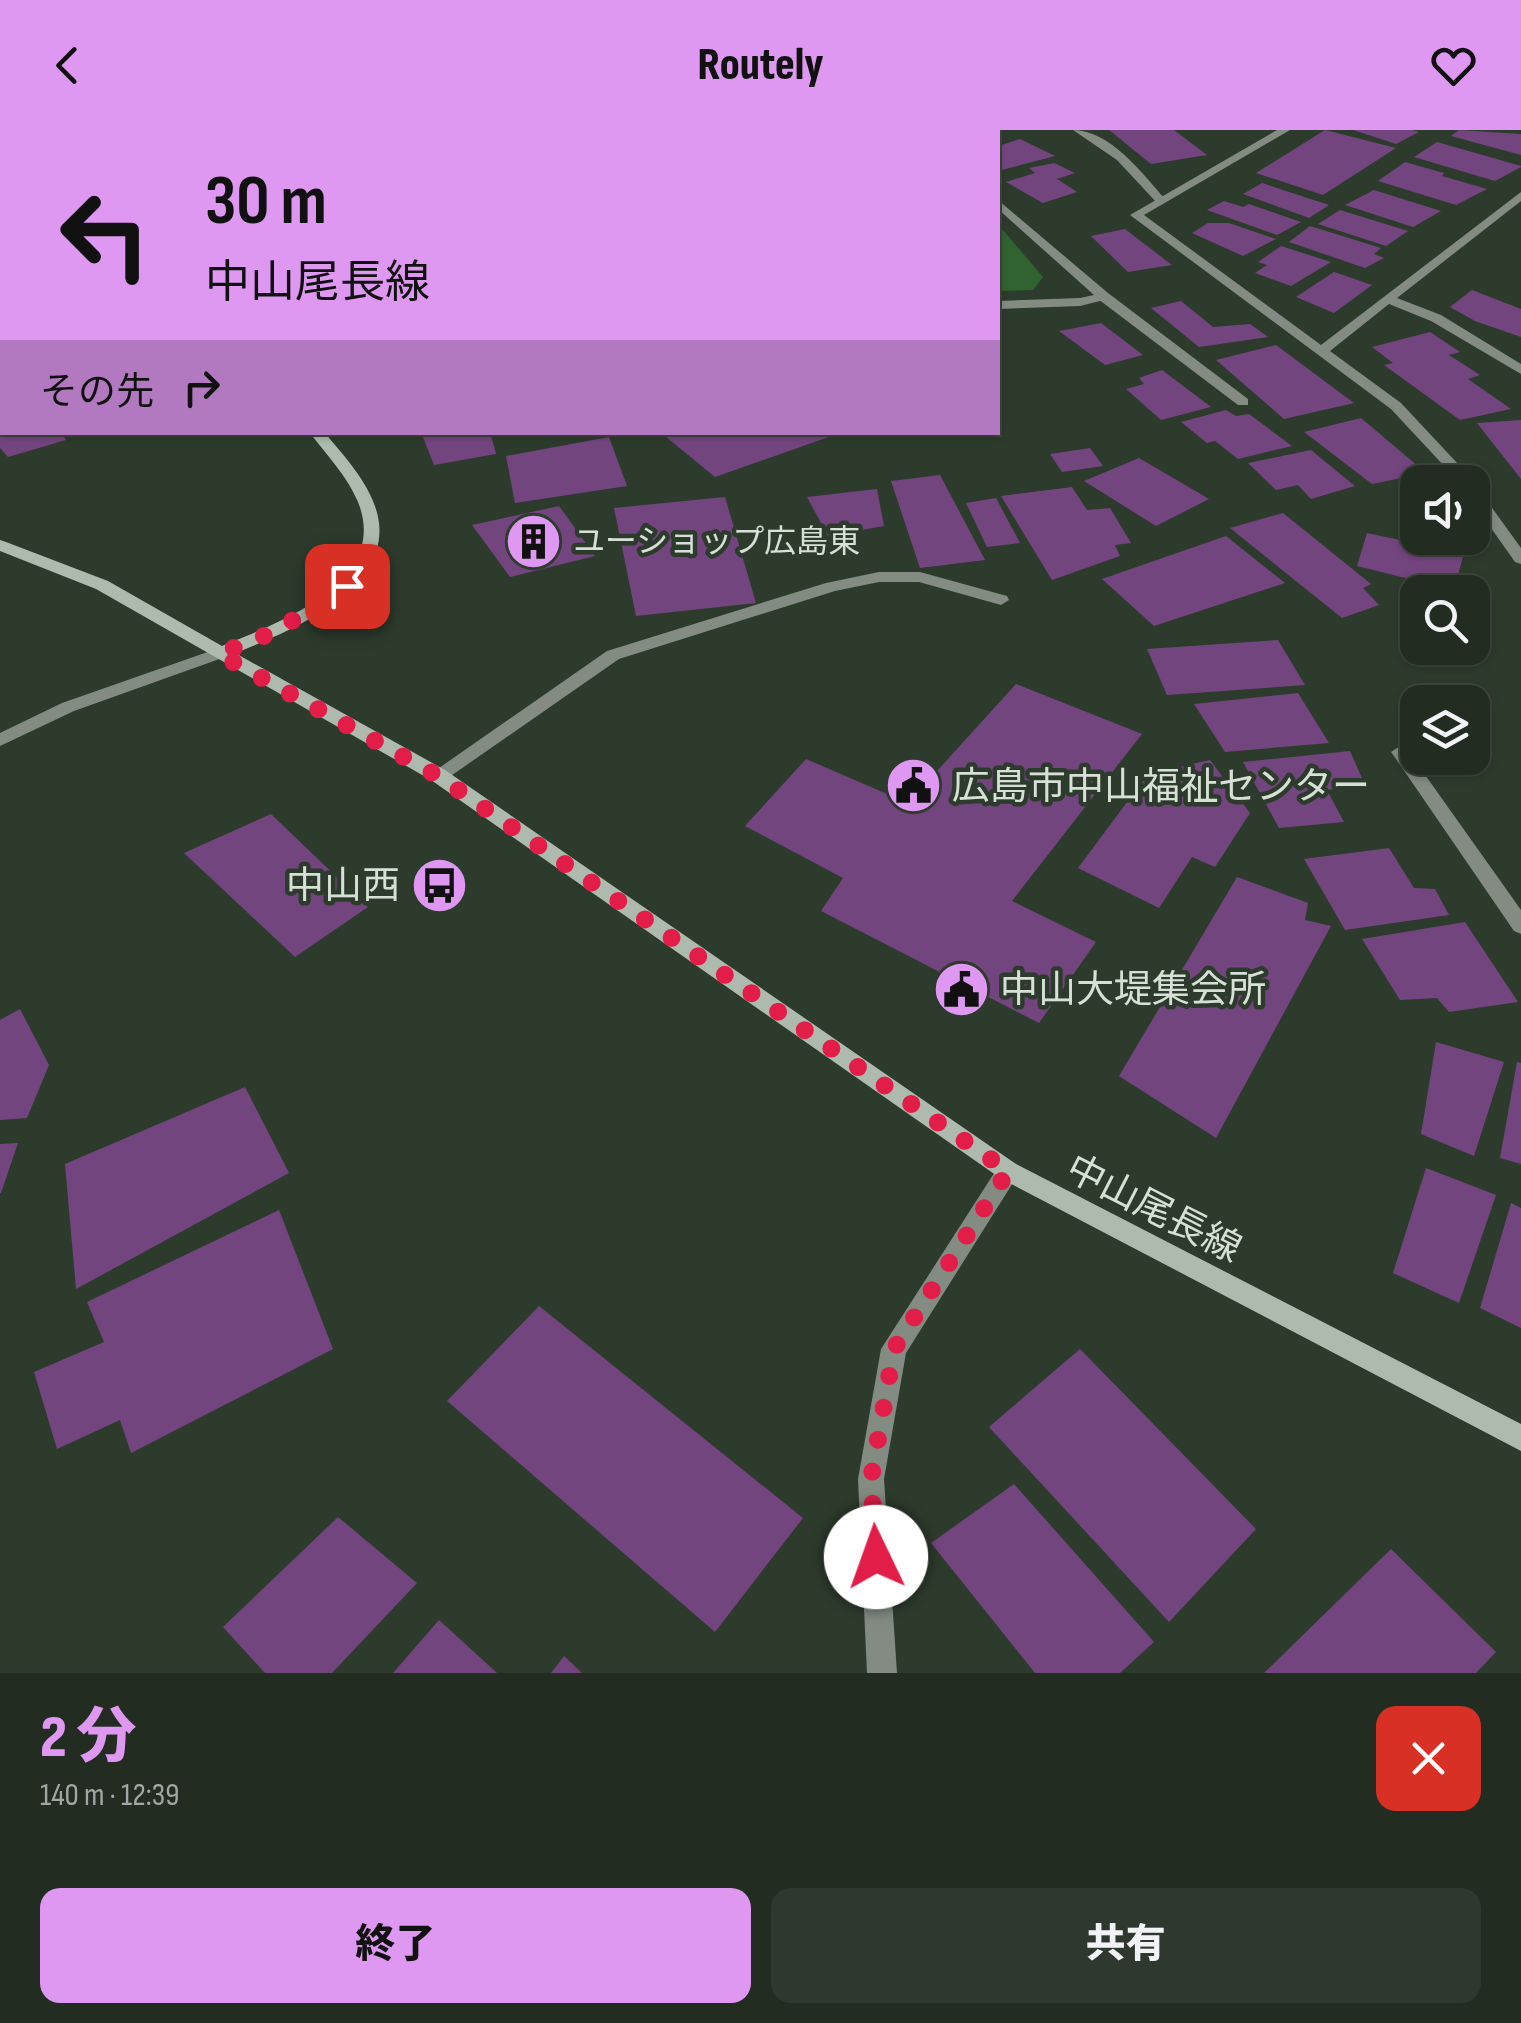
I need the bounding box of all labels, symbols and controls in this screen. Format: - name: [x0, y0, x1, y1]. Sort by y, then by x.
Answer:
- icon: back: [40, 38, 95, 93]
- text: Routely: [697, 38, 824, 93]
- icon: heart: [1426, 38, 1481, 93]
- text: 30 m: [205, 160, 327, 244]
- icon: left: [40, 170, 170, 300]
- text: 中山尾長線: [205, 256, 430, 311]
- icon: right: [174, 360, 229, 415]
- text: その先: [40, 370, 154, 415]
- map controls: [1400, 465, 1490, 775]
- button: sound: [1400, 465, 1490, 555]
- building icon: ユーショップ広島東: [504, 511, 564, 571]
- place label: ユーショップ広島東: [573, 523, 860, 562]
- pin: [305, 544, 390, 629]
- icon: arrive: [320, 559, 375, 614]
- button: search: [1400, 575, 1490, 665]
- button: layers: [1400, 685, 1490, 775]
- public building icon: 広島市中山福祉センター: [883, 756, 943, 816]
- place label: 広島市中山福祉センター: [952, 765, 1370, 810]
- bus stop icon: 中山西: [409, 855, 469, 915]
- place label: 中山西: [286, 864, 400, 909]
- public building icon: 中山大堤集会所: [931, 959, 991, 1019]
- place label: 中山大堤集会所: [1000, 968, 1266, 1013]
- street label: 中山尾長線: [1058, 1146, 1248, 1273]
- position arrow: [824, 1505, 928, 1609]
- text: 2 分: [40, 1702, 136, 1774]
- button: close: [1376, 1706, 1481, 1811]
- text: 140 m · 12:39: [40, 1776, 179, 1815]
- button: 終了: [40, 1888, 751, 2003]
- button: 共有: [771, 1888, 1481, 2003]

